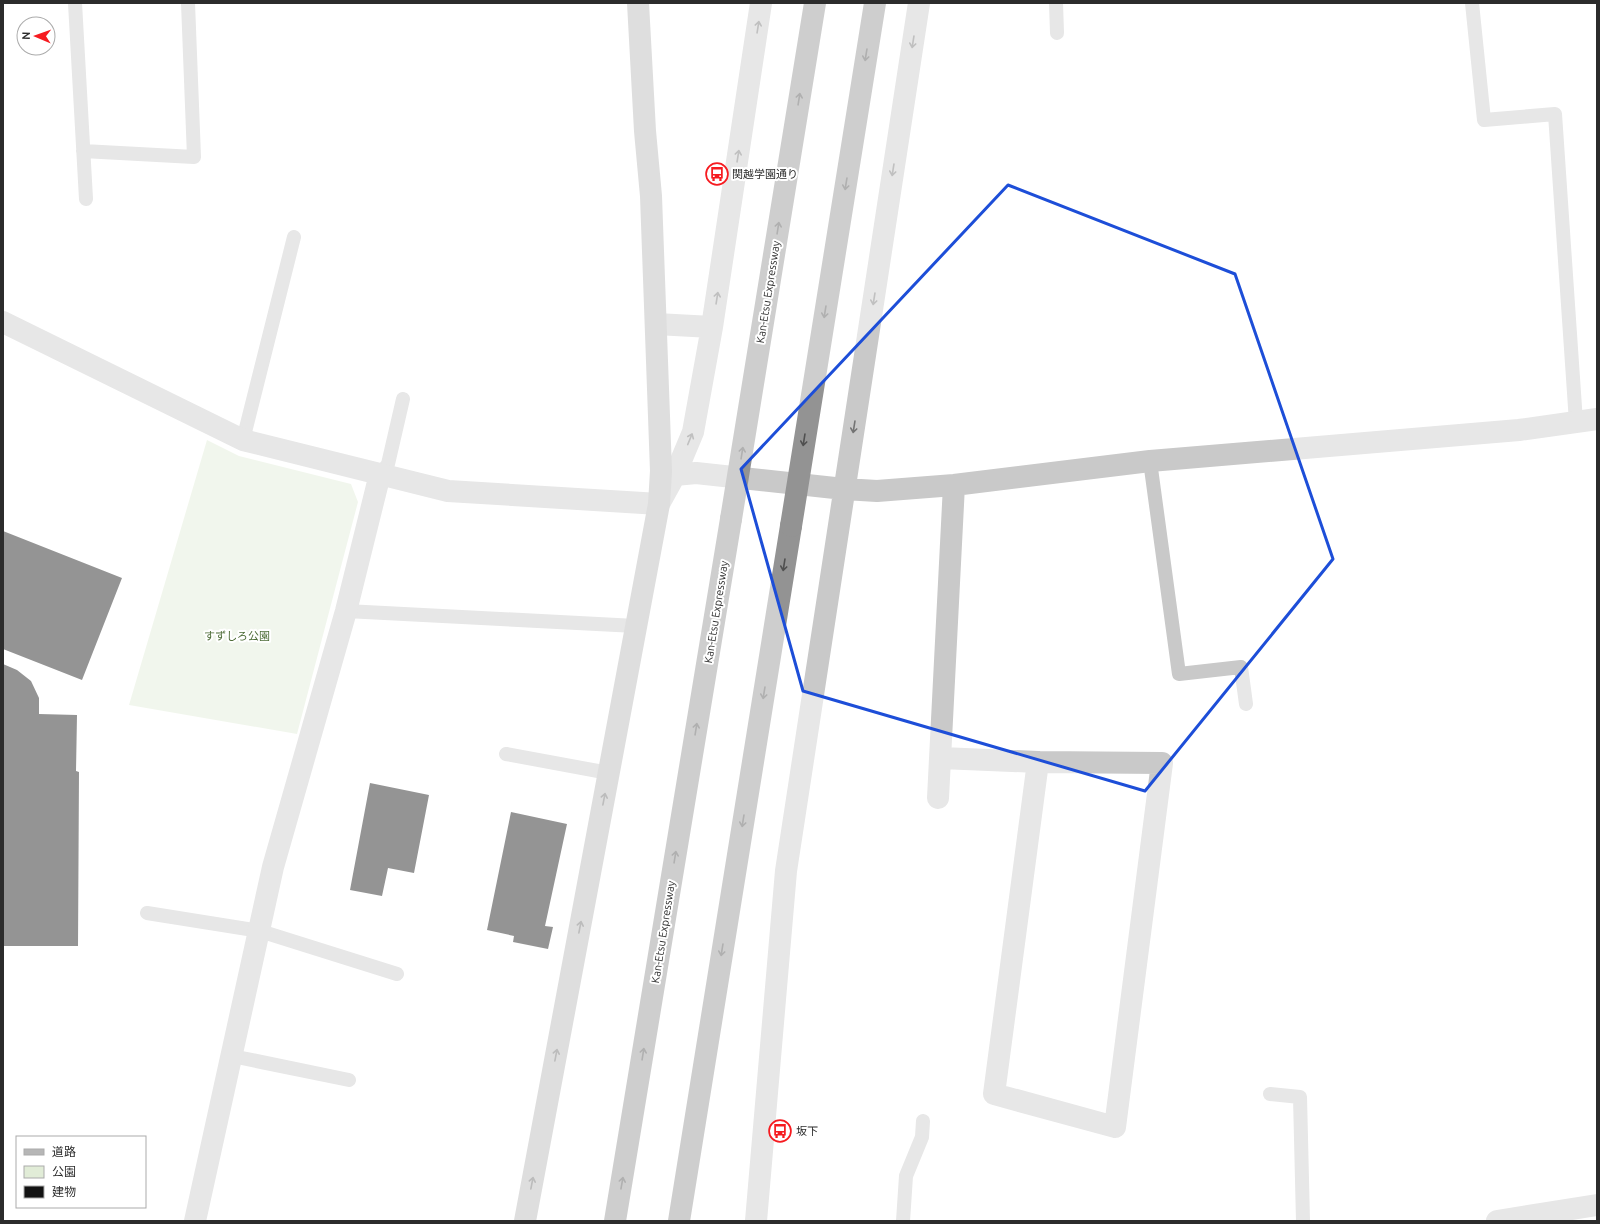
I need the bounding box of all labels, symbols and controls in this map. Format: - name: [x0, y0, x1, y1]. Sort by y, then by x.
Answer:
- north arrow: [16, 16, 56, 56]
- one-way arrow: [754, 21, 762, 34]
- text: N: [20, 31, 32, 40]
- one-way arrow: [909, 35, 917, 48]
- one-way arrow: [862, 48, 870, 61]
- one-way arrow: [795, 93, 803, 106]
- one-way arrow: [734, 150, 742, 163]
- bus stop icon: 関越学園通り: [704, 161, 730, 187]
- one-way arrow: [889, 163, 897, 176]
- place label: 関越学園通り: [732, 168, 798, 180]
- one-way arrow: [841, 177, 849, 190]
- one-way arrow: [775, 221, 783, 234]
- street label: Kan-Etsu Expressway: [754, 239, 782, 344]
- one-way arrow: [713, 292, 721, 305]
- one-way arrow: [869, 292, 877, 305]
- one-way arrow: [821, 305, 829, 318]
- one-way arrow: [850, 420, 858, 433]
- one-way arrow: [800, 433, 808, 446]
- one-way arrow: [686, 434, 694, 446]
- one-way arrow: [738, 446, 746, 459]
- one-way arrow: [780, 558, 788, 571]
- street label: Kan-Etsu Expressway: [702, 559, 730, 664]
- park label: すずしろ公園: [204, 630, 270, 642]
- one-way arrow: [759, 686, 767, 699]
- one-way arrow: [692, 723, 700, 736]
- one-way arrow: [600, 793, 608, 806]
- one-way arrow: [739, 815, 747, 828]
- one-way arrow: [671, 851, 679, 864]
- street label: Kan-Etsu Expressway: [649, 879, 677, 984]
- one-way arrow: [576, 921, 584, 934]
- one-way arrow: [718, 943, 726, 956]
- one-way arrow: [639, 1048, 647, 1061]
- one-way arrow: [552, 1049, 560, 1062]
- bus stop icon: 坂下: [767, 1118, 793, 1144]
- place label: 坂下: [796, 1125, 818, 1137]
- legend: [16, 1136, 146, 1208]
- text: 道路: [52, 1145, 76, 1158]
- text: 公園: [52, 1165, 76, 1178]
- one-way arrow: [529, 1177, 537, 1190]
- one-way arrow: [618, 1177, 626, 1190]
- text: 建物: [52, 1185, 76, 1198]

